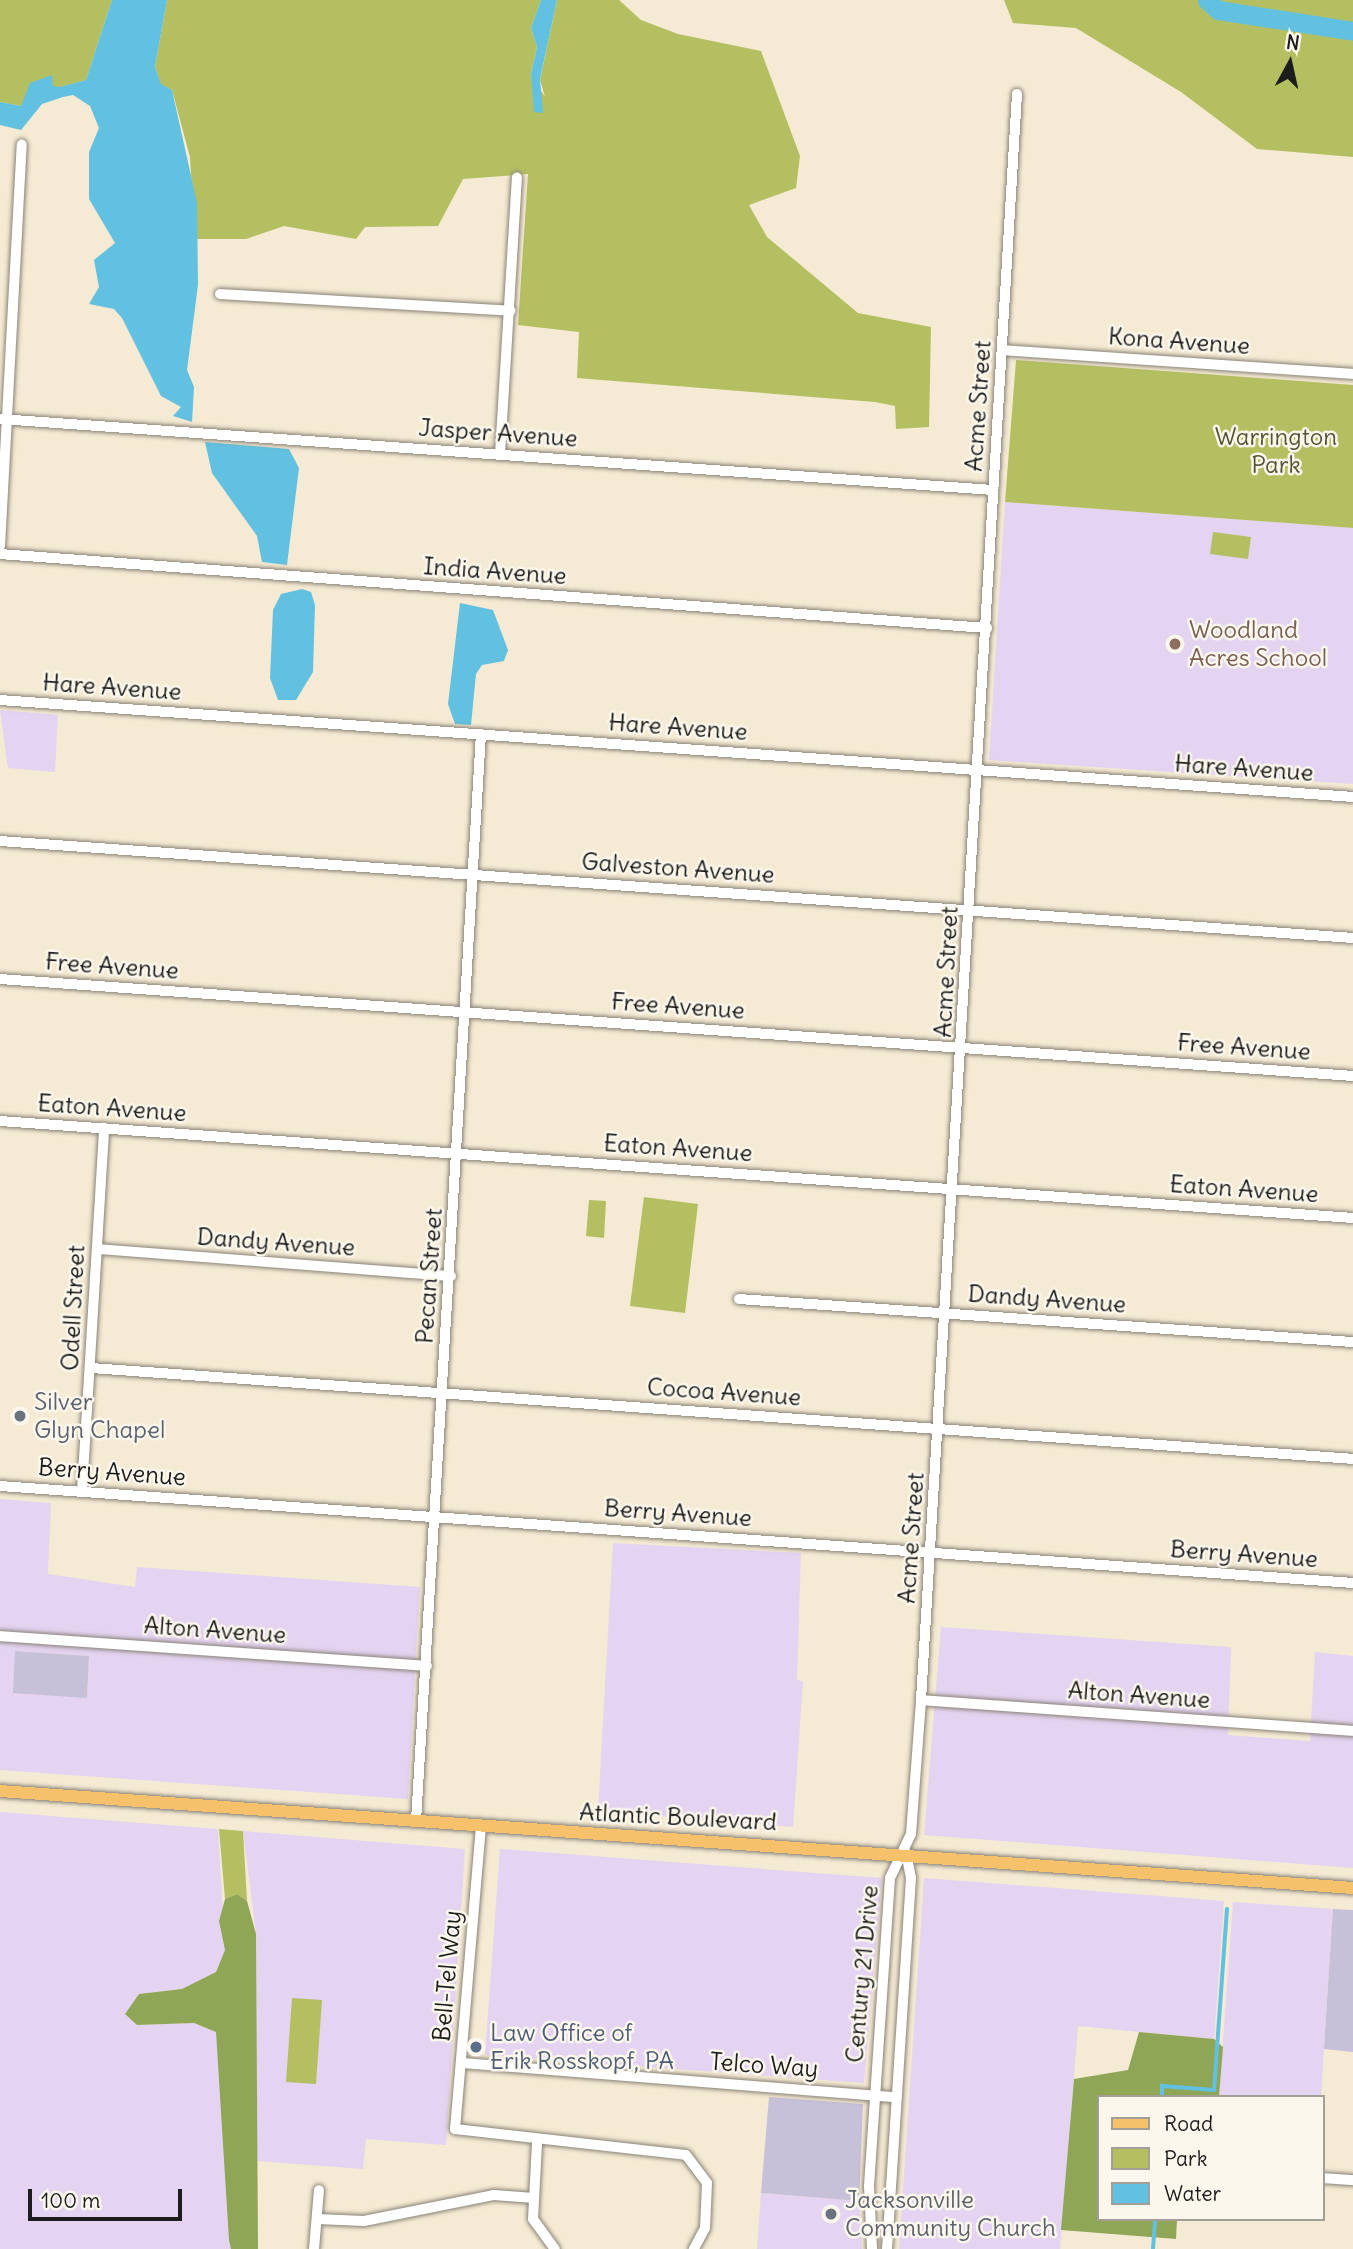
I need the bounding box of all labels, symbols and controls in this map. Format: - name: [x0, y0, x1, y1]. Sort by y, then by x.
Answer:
- north arrow: [1255, 28, 1325, 98]
- text: N: [1285, 29, 1301, 55]
- street label: Kona Avenue: [1107, 322, 1251, 360]
- street label: Acme Street: [959, 339, 997, 473]
- street label: Jasper Avenue: [418, 413, 578, 453]
- park label: Warrington Park: [1215, 423, 1337, 479]
- street label: India Avenue: [422, 552, 568, 590]
- place label: Woodland Acres School: [1189, 616, 1327, 672]
- marker: Woodland Acres School: [1167, 636, 1183, 652]
- street label: Hare Avenue: [42, 668, 182, 706]
- street label: Hare Avenue: [608, 708, 748, 746]
- street label: Hare Avenue: [1174, 749, 1314, 787]
- street label: Galveston Avenue: [580, 847, 776, 889]
- street label: Acme Street: [928, 906, 964, 1038]
- street label: Free Avenue: [44, 947, 180, 985]
- street label: Free Avenue: [610, 987, 746, 1025]
- street label: Free Avenue: [1176, 1028, 1312, 1066]
- street label: Eaton Avenue: [37, 1088, 187, 1128]
- street label: Eaton Avenue: [603, 1128, 753, 1168]
- street label: Eaton Avenue: [1169, 1169, 1319, 1209]
- street label: Pecan Street: [410, 1207, 448, 1345]
- street label: Dandy Avenue: [196, 1222, 356, 1262]
- street label: Odell Street: [55, 1244, 91, 1372]
- street label: Dandy Avenue: [967, 1279, 1127, 1319]
- street label: Cocoa Avenue: [646, 1372, 802, 1412]
- place label: Silver Glyn Chapel: [34, 1388, 165, 1444]
- marker: Silver Glyn Chapel: [12, 1408, 28, 1424]
- street label: Berry Avenue: [37, 1452, 187, 1492]
- street label: Acme Street: [892, 1471, 930, 1605]
- street label: Berry Avenue: [603, 1493, 753, 1533]
- street label: Berry Avenue: [1169, 1534, 1319, 1574]
- street label: Alton Avenue: [143, 1611, 287, 1649]
- street label: Alton Avenue: [1067, 1676, 1211, 1714]
- street label: Atlantic Boulevard: [578, 1797, 778, 1837]
- street label: Century 21 Drive: [840, 1884, 884, 2064]
- street label: Bell-Tel Way: [427, 1909, 467, 2043]
- place label: Law Office of Erik Rosskopf, PA: [490, 2019, 674, 2075]
- marker: Law Office of Erik Rosskopf, PA: [468, 2039, 484, 2055]
- street label: Telco Way: [709, 2047, 819, 2083]
- legend: [1098, 2095, 1325, 2221]
- text: Road: [1164, 2110, 1213, 2137]
- text: Park: [1164, 2145, 1207, 2172]
- scale bar: [32, 2176, 186, 2220]
- text: Water: [1164, 2180, 1221, 2207]
- place label: Jacksonville Community Church: [845, 2186, 1056, 2242]
- text: 100 m: [41, 2187, 100, 2214]
- marker: Jacksonville Community Church: [823, 2206, 839, 2222]

